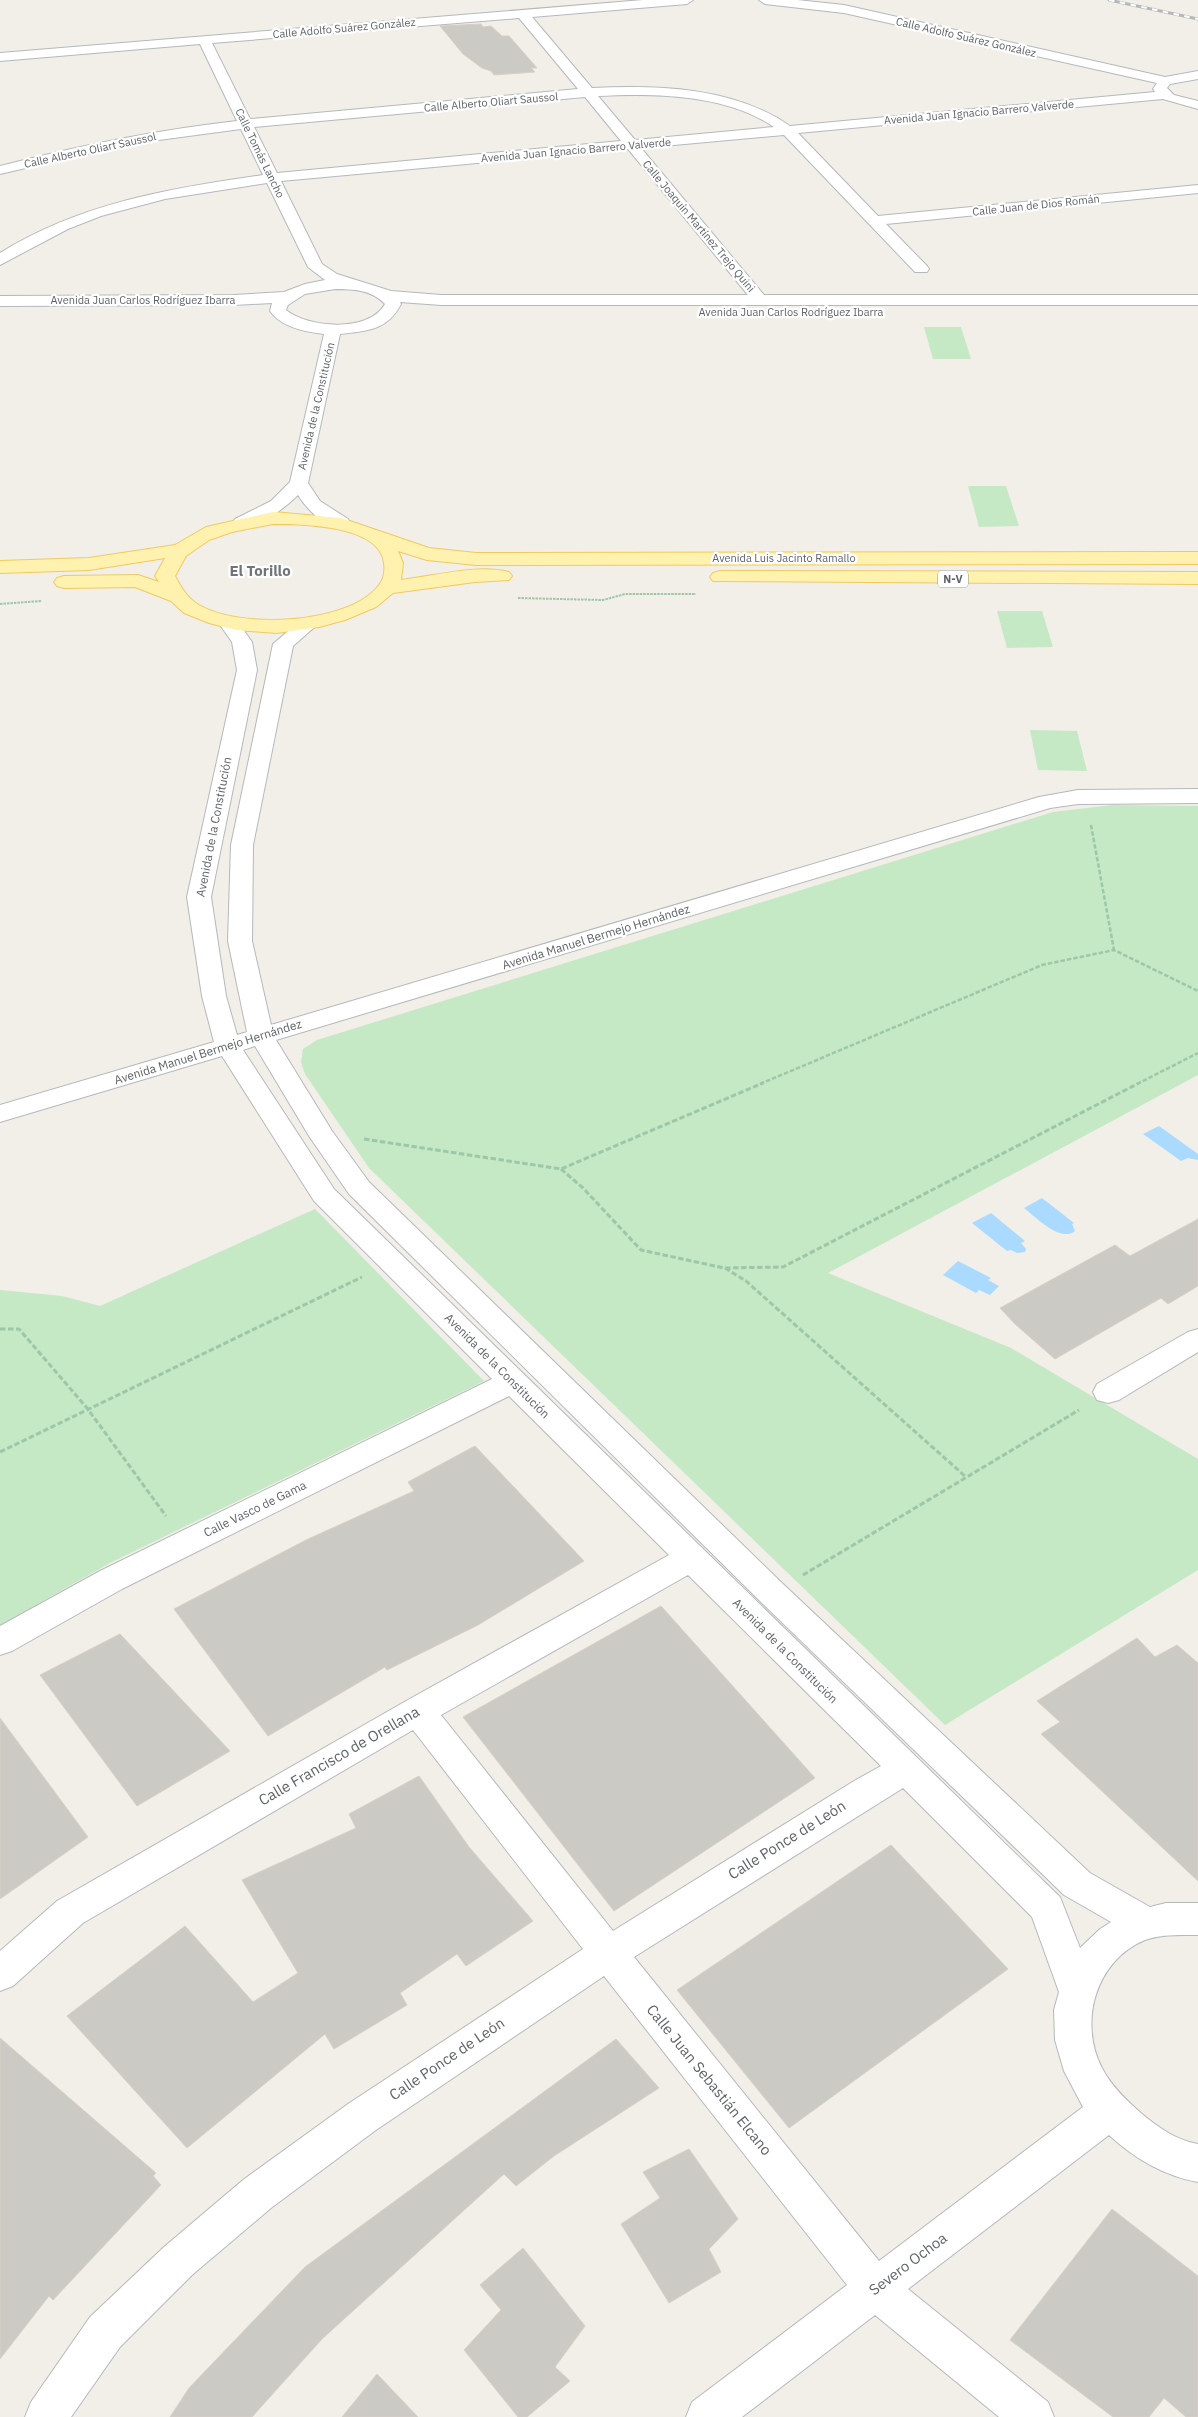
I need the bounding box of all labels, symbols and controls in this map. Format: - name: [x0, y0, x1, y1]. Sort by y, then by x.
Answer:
- street label: Calle Adolfo Suárez González: [895, 14, 1037, 60]
- street label: Calle Adolfo Suárez González: [272, 15, 416, 41]
- street label: Calle Alberto Oliart Saussol: [423, 89, 559, 115]
- street label: Avenida Juan Ignacio Barrero Valverde: [883, 97, 1075, 127]
- street label: Calle Tomás Lancho: [232, 106, 288, 200]
- street label: Calle Alberto Oliart Saussol: [23, 129, 157, 171]
- street label: Avenida Juan Ignacio Barrero Valverde: [480, 135, 672, 165]
- street label: Calle Joaquín Martínez Trejo Quini: [640, 157, 758, 295]
- street label: Calle Juan de Dios Román: [972, 191, 1100, 219]
- street label: Avenida Juan Carlos Rodríguez Ibarra: [51, 293, 236, 307]
- street label: Avenida Juan Carlos Rodríguez Ibarra: [699, 305, 884, 319]
- street label: Avenida de la Constitución: [295, 341, 337, 471]
- street label: Avenida Luis Jacinto Ramallo: [712, 551, 856, 565]
- district label: El Torillo: [229, 561, 291, 580]
- road number: N-V: [938, 570, 968, 588]
- street label: Avenida de la Constitución: [193, 756, 234, 898]
- street label: Avenida Manuel Bermejo Hernández: [500, 901, 692, 972]
- street label: Avenida Manuel Bermejo Hernández: [112, 1016, 304, 1087]
- street label: Avenida de la Constitución: [442, 1310, 553, 1421]
- street label: Calle Vasco de Gama: [201, 1477, 309, 1540]
- street label: Avenida de la Constitución: [730, 1595, 841, 1706]
- street label: Calle Francisco de Orellana: [255, 1702, 423, 1809]
- street label: Calle Ponce de León: [724, 1796, 849, 1883]
- street label: Calle Juan Sebastián Elcano: [643, 2000, 776, 2159]
- street label: Calle Ponce de León: [385, 2013, 508, 2104]
- street label: Severo Ochoa: [865, 2228, 950, 2299]

